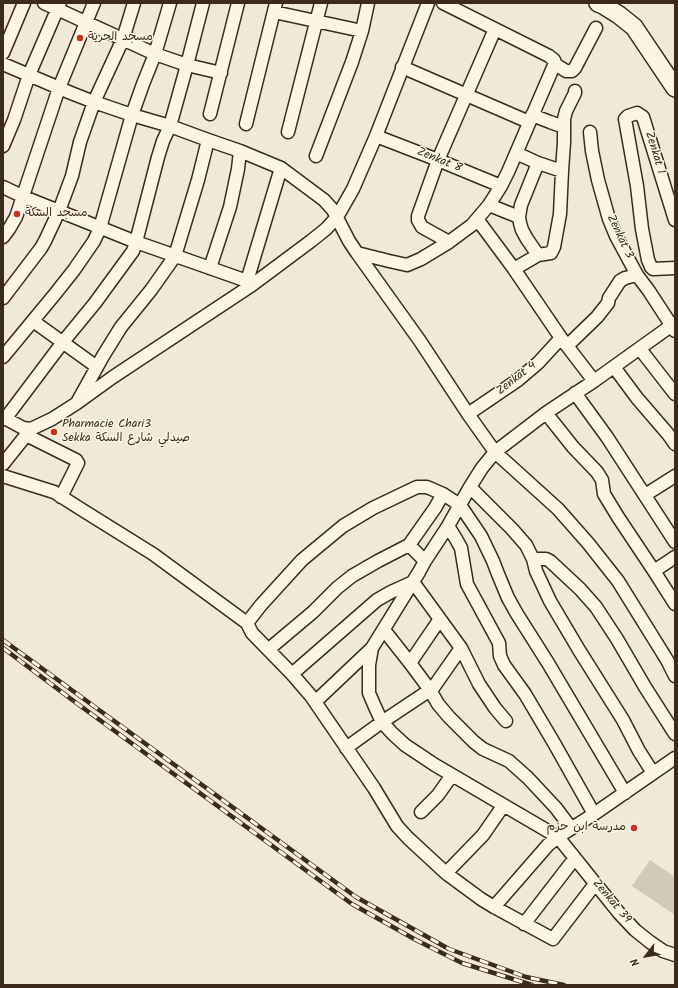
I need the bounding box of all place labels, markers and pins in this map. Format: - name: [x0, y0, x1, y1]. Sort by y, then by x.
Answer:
- place label: مسجد الحرية: [88, 31, 153, 45]
- marker: مسجد الحرية: [75, 33, 85, 43]
- place label: مسجد السكة: [25, 207, 88, 221]
- marker: مسجد السكة: [12, 209, 22, 219]
- place label: Pharmacie Chari3 Sekka صيدلي شارع السكة: [62, 418, 190, 446]
- marker: Pharmacie Chari3 Sekka صيدلي شارع السكة: [49, 427, 59, 437]
- place label: مدرسة ابن حزم: [547, 821, 626, 835]
- marker: مدرسة ابن حزم: [629, 823, 639, 833]

